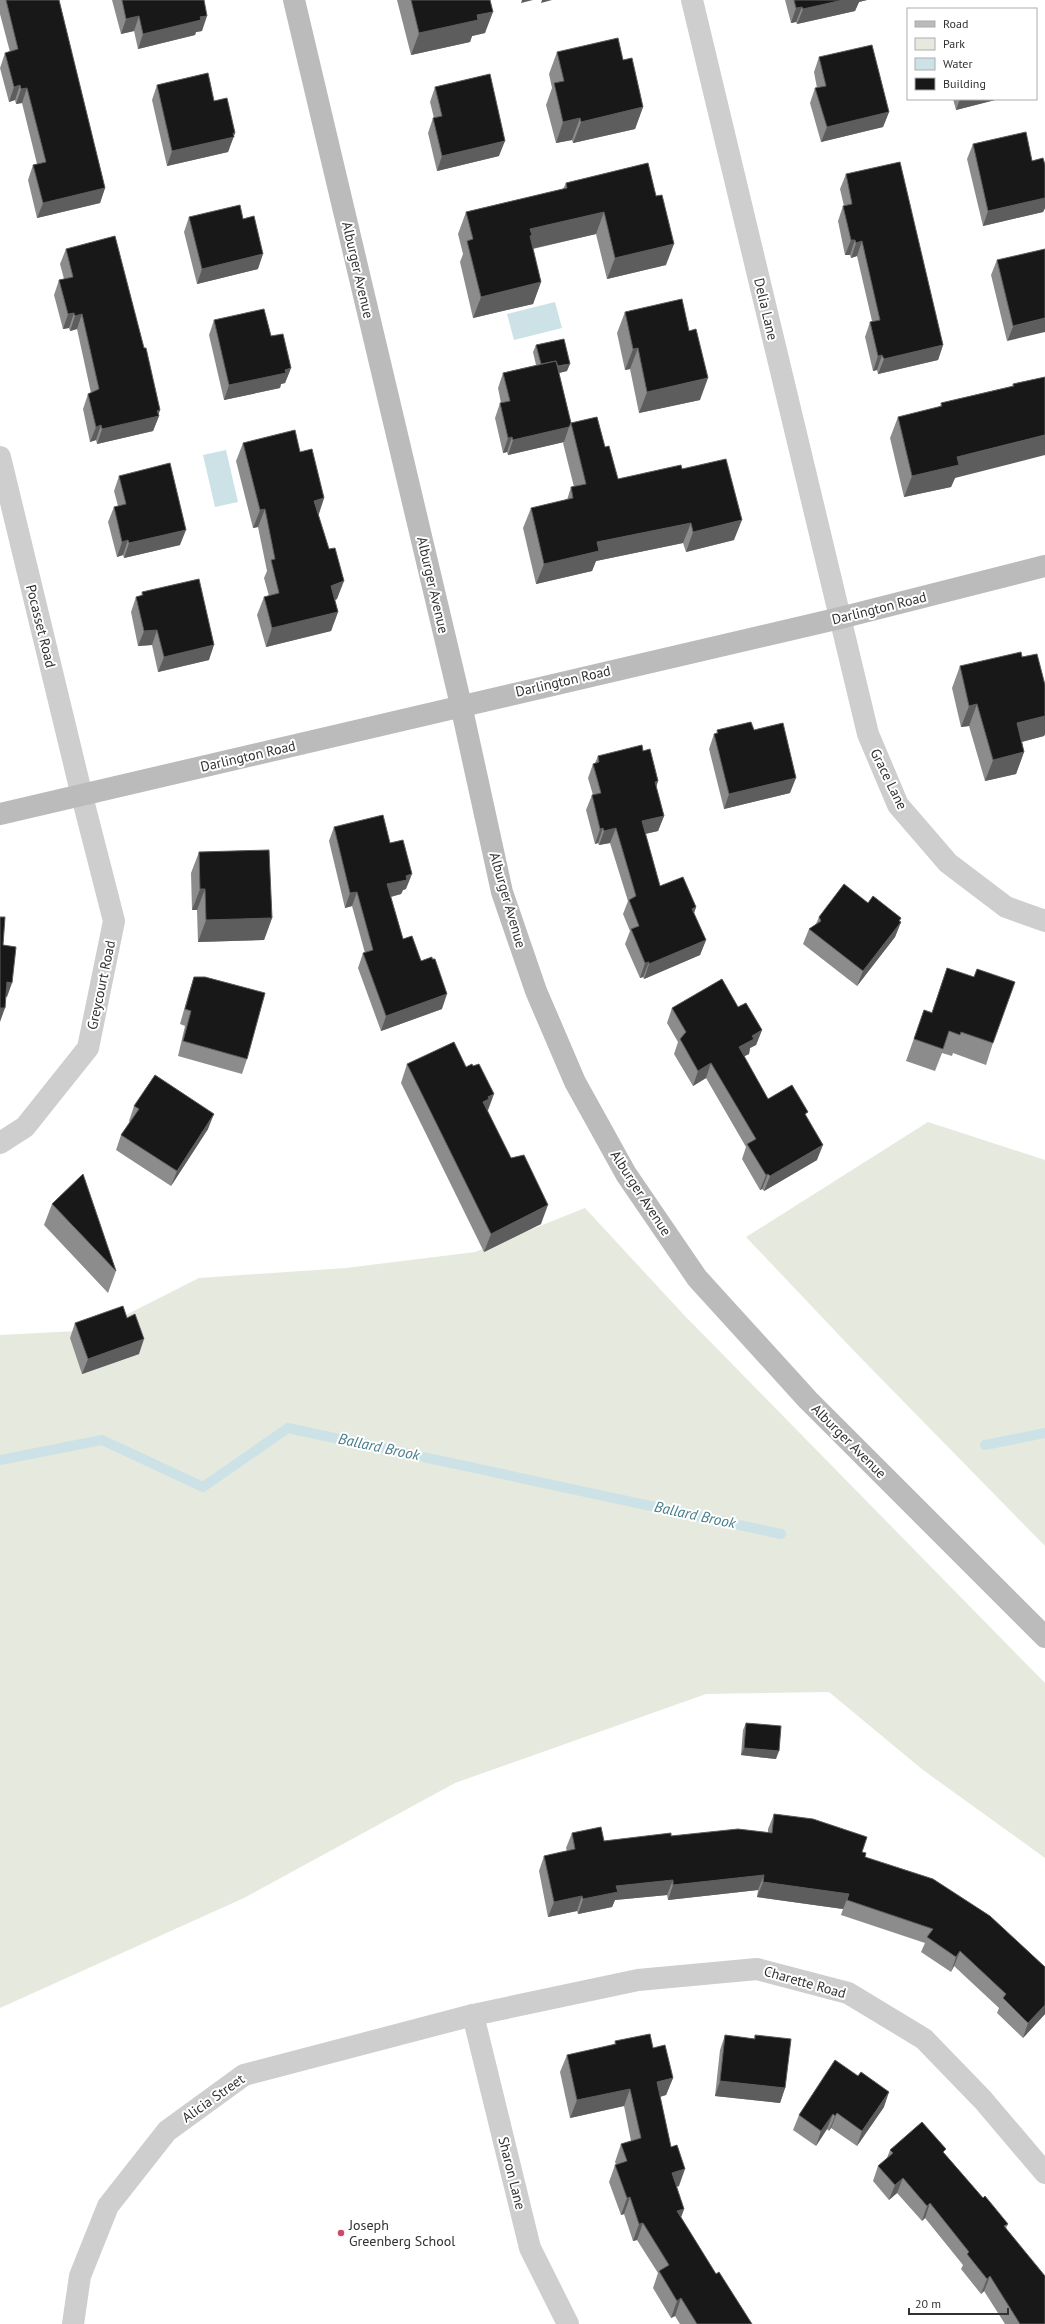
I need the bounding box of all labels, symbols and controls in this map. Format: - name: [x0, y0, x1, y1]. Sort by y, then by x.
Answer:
- legend: [907, 8, 1037, 100]
- text: Road: [943, 16, 968, 31]
- text: Park: [943, 36, 965, 51]
- text: Water: [943, 56, 973, 71]
- text: Building: [943, 76, 986, 91]
- street label: Alburger Avenue: [338, 220, 378, 320]
- street label: Delia Lane: [750, 276, 782, 342]
- street label: Alburger Avenue: [413, 535, 453, 635]
- street label: Pocasset Road: [22, 583, 60, 669]
- street label: Darlington Road: [830, 588, 928, 628]
- street label: Darlington Road: [514, 661, 612, 701]
- street label: Darlington Road: [199, 736, 297, 776]
- street label: Grace Lane: [866, 745, 912, 813]
- street label: Alburger Avenue: [486, 850, 530, 950]
- street label: Greycourt Road: [83, 939, 119, 1031]
- street label: Alburger Avenue: [607, 1147, 675, 1239]
- street label: Alburger Avenue: [808, 1400, 890, 1482]
- water label: Ballard Brook: [337, 1429, 423, 1465]
- water label: Ballard Brook: [653, 1497, 739, 1533]
- street label: Charette Road: [762, 1962, 848, 2002]
- street label: Alicia Street: [178, 2070, 248, 2126]
- street label: Sharon Lane: [494, 2135, 530, 2211]
- place label: Joseph Greenberg School: [348, 2216, 455, 2250]
- marker: Joseph Greenberg School: [336, 2228, 346, 2238]
- scale bar: [909, 2290, 1008, 2316]
- text: 20 m: [915, 2296, 941, 2311]

